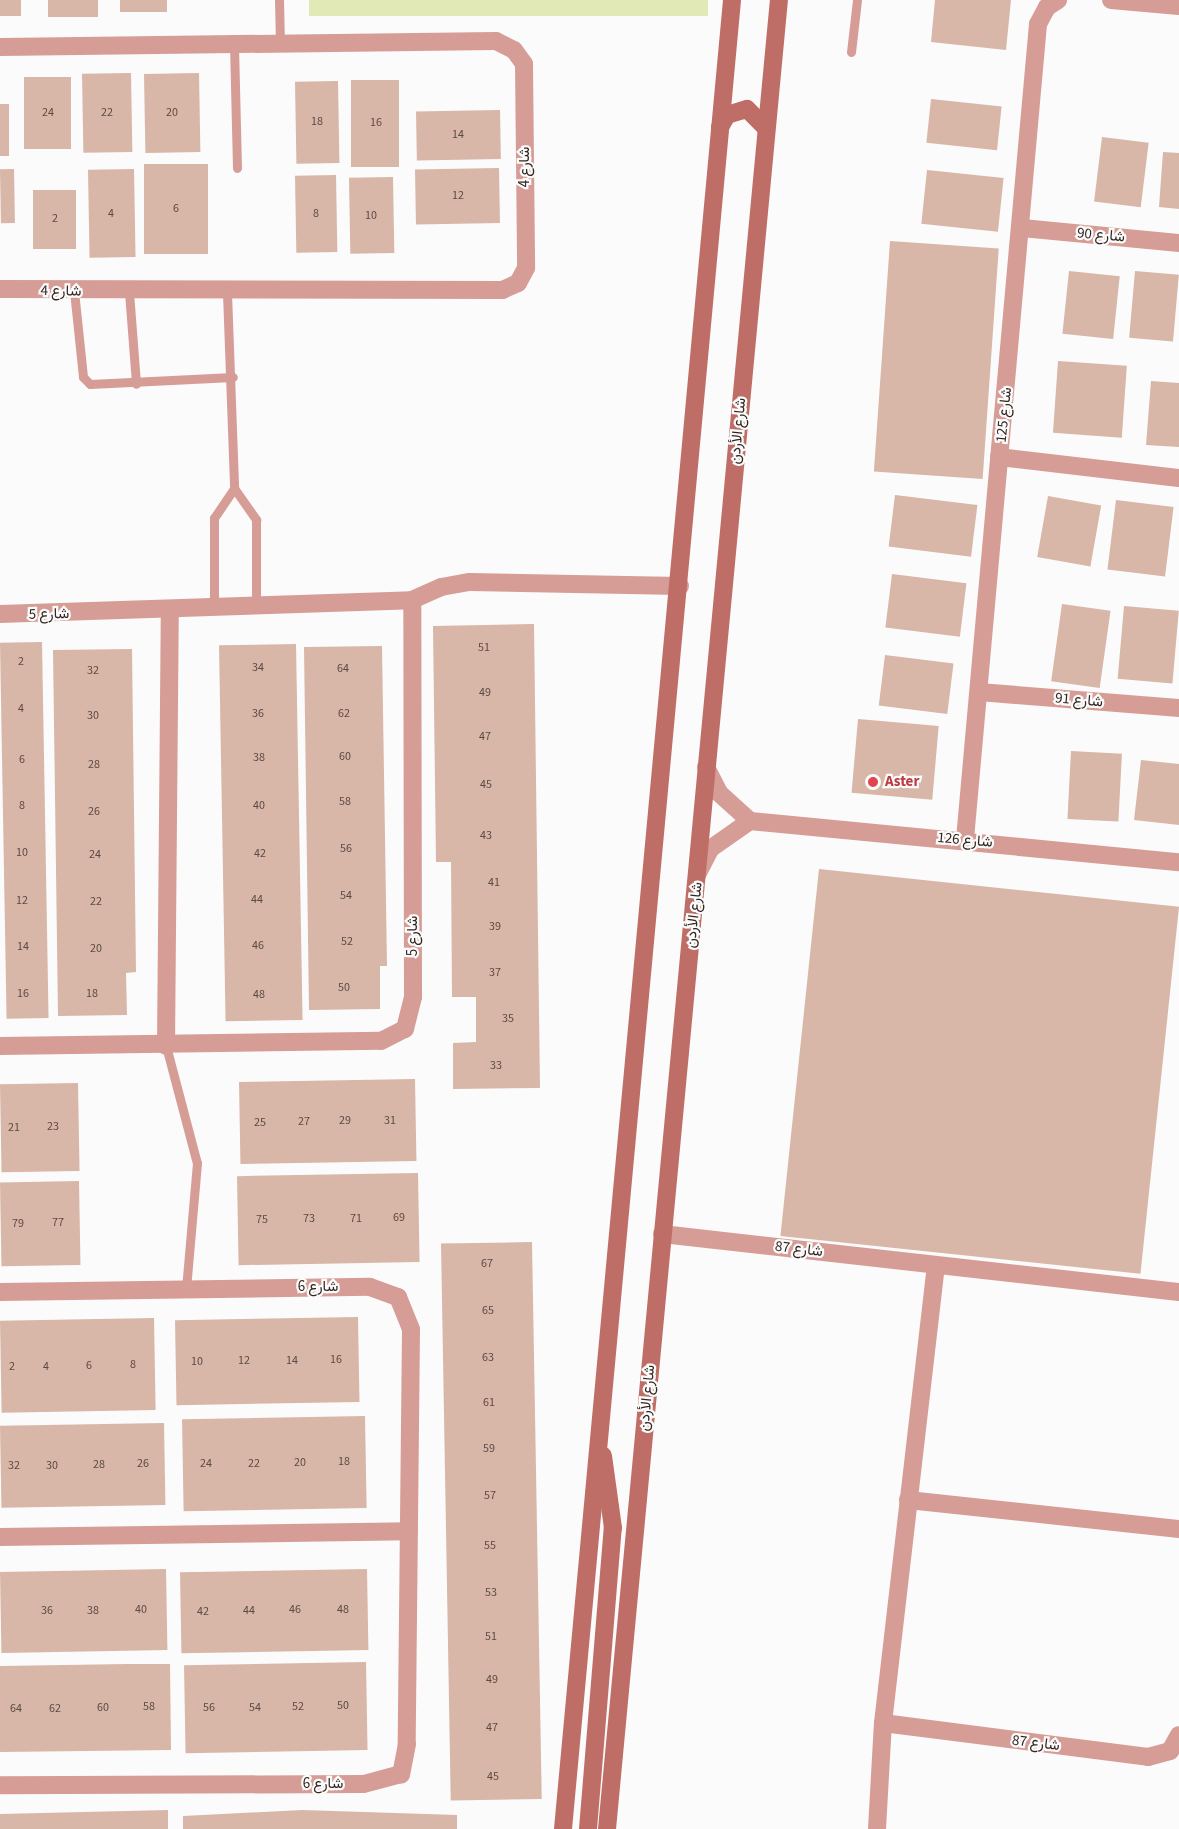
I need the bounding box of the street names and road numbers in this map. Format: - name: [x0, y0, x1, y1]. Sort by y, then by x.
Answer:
- street label: شارع 4: [516, 147, 534, 187]
- street label: شارع 90: [1076, 224, 1126, 246]
- street label: شارع 4: [41, 282, 81, 300]
- street label: شارع 125: [992, 386, 1016, 444]
- street label: شارع الأردن: [726, 397, 750, 465]
- street label: شارع 5: [29, 605, 69, 623]
- street label: شارع 91: [1054, 689, 1104, 711]
- street label: شارع 126: [937, 829, 993, 851]
- street label: شارع الأردن: [682, 881, 706, 949]
- street label: شارع 5: [404, 916, 422, 956]
- street label: شارع 87: [774, 1237, 824, 1261]
- street label: شارع 6: [298, 1278, 338, 1296]
- street label: شارع الأردن: [635, 1364, 659, 1432]
- street label: شارع 87: [1011, 1731, 1061, 1755]
- street label: شارع 6: [303, 1775, 343, 1793]

